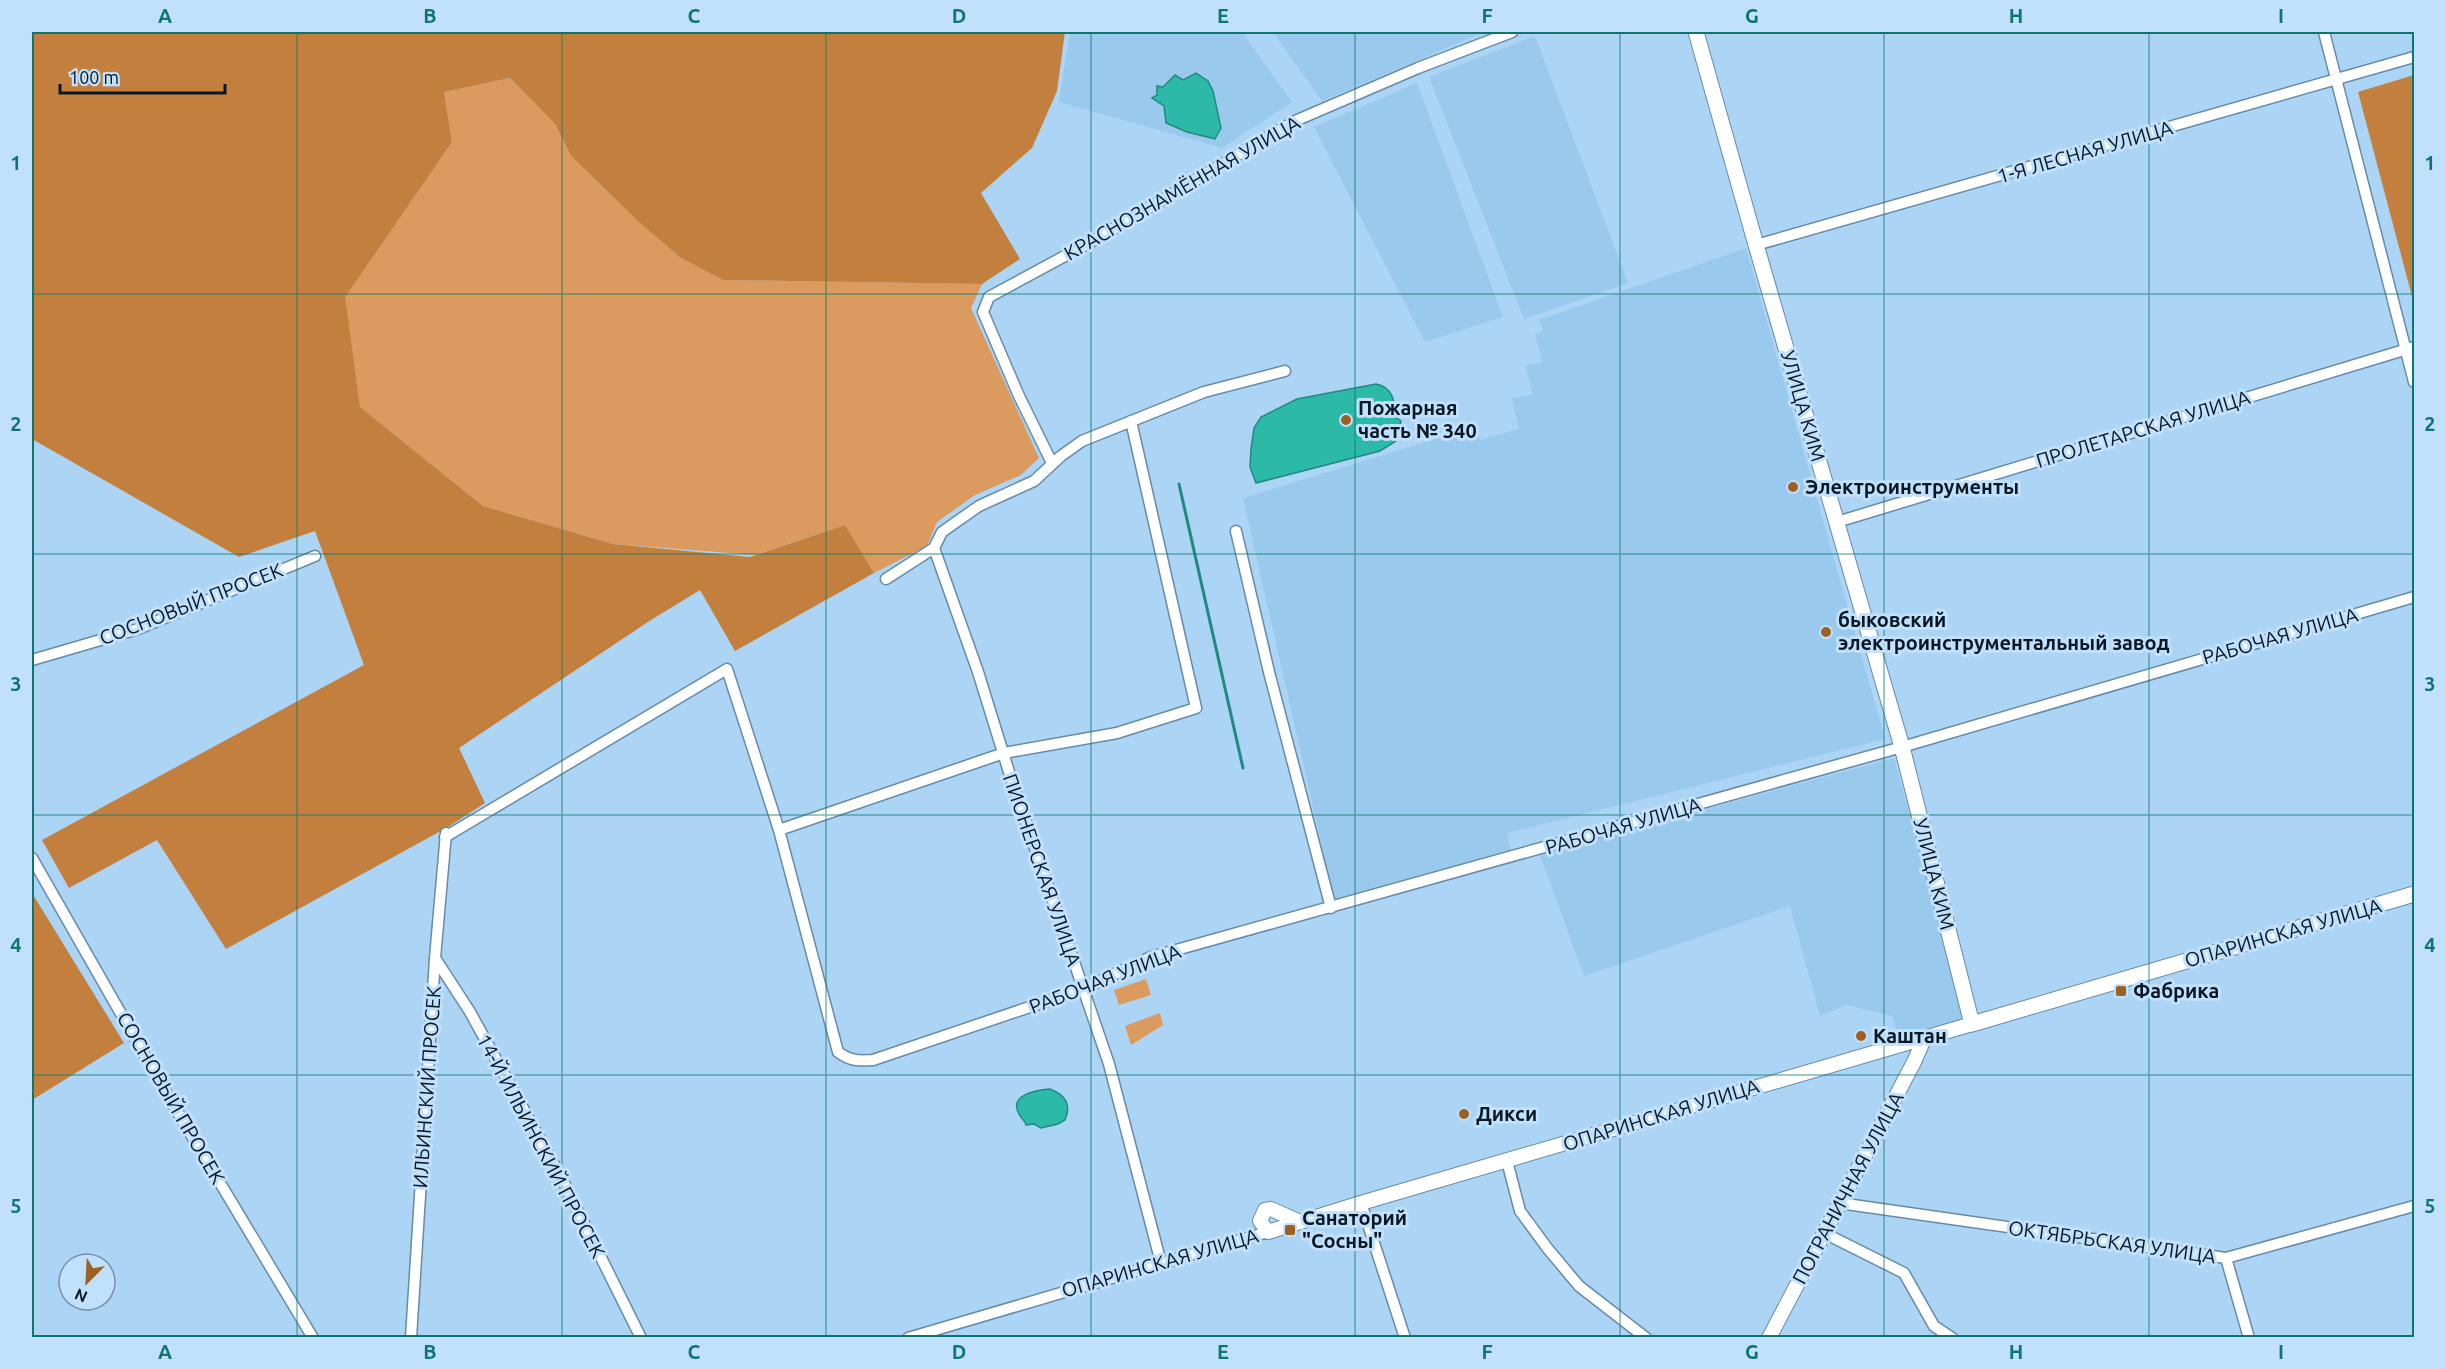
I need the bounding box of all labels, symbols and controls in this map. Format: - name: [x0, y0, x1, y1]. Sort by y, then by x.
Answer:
- text: A: [158, 4, 172, 27]
- text: B: [423, 4, 437, 27]
- text: C: [688, 4, 701, 27]
- text: D: [952, 4, 966, 27]
- text: E: [1217, 4, 1229, 27]
- text: F: [1481, 4, 1493, 27]
- text: G: [1745, 4, 1759, 27]
- text: H: [2009, 4, 2023, 27]
- text: I: [2278, 4, 2284, 27]
- scale bar: [60, 57, 225, 95]
- text: 100 m: [69, 67, 119, 87]
- street label: КРАСНОЗНАМЁННАЯ УЛИЦА: [1060, 110, 1304, 265]
- street label: 1-Я ЛЕСНАЯ УЛИЦА: [1995, 115, 2175, 188]
- text: 1: [10, 151, 22, 174]
- text: 1: [2424, 151, 2436, 174]
- street label: УЛИЦА КИМ: [1777, 348, 1830, 464]
- street label: ПРОЛЕТАРСКАЯ УЛИЦА: [2033, 385, 2253, 472]
- place label: Пожарная часть № 340: [1358, 396, 1477, 442]
- text: 2: [10, 412, 22, 435]
- text: 2: [2424, 412, 2436, 435]
- marker: Пожарная часть № 340: [1339, 413, 1353, 427]
- place label: Электроинструменты: [1805, 475, 2019, 498]
- marker: Электроинструменты: [1786, 480, 1800, 494]
- street label: СОСНОВЫЙ ПРОСЕК: [96, 558, 286, 649]
- street label: РАБОЧАЯ УЛИЦА: [2199, 602, 2360, 669]
- place label: быковский электроинструментальный завод: [1838, 608, 2170, 654]
- marker: быковский электроинструментальный завод: [1819, 625, 1833, 639]
- text: 3: [10, 672, 22, 695]
- text: 3: [2424, 672, 2436, 695]
- street label: ПИОНЕРСКАЯ УЛИЦА: [999, 771, 1086, 969]
- street label: РАБОЧАЯ УЛИЦА: [1542, 792, 1703, 859]
- street label: УЛИЦА КИМ: [1909, 816, 1959, 932]
- street label: ОПАРИНСКАЯ УЛИЦА: [2182, 893, 2384, 972]
- text: 4: [10, 933, 22, 956]
- text: 4: [2424, 933, 2436, 956]
- street label: РАБОЧАЯ УЛИЦА: [1026, 939, 1184, 1018]
- place label: Фабрика: [2133, 979, 2219, 1002]
- marker: Фабрика: [2114, 984, 2128, 998]
- street label: ИЛЬИНСКИЙ ПРОСЕК: [408, 985, 445, 1189]
- street label: СОСНОВЫЙ ПРОСЕК: [113, 1008, 230, 1188]
- place label: Каштан: [1873, 1024, 1947, 1047]
- marker: Каштан: [1854, 1029, 1868, 1043]
- street label: 14-Й ИЛЬИНСКИЙ ПРОСЕК: [473, 1030, 610, 1262]
- street label: ОПАРИНСКАЯ УЛИЦА: [1560, 1074, 1762, 1155]
- street label: ПОГРАНИЧНАЯ УЛИЦА: [1787, 1088, 1908, 1288]
- place label: Дикси: [1476, 1102, 1537, 1125]
- marker: Дикси: [1457, 1107, 1471, 1121]
- text: 5: [10, 1194, 22, 1217]
- text: 5: [2424, 1194, 2436, 1217]
- place label: Санаторий "Сосны": [1302, 1206, 1407, 1252]
- street label: ОКТЯБРЬСКАЯ УЛИЦА: [2007, 1216, 2217, 1267]
- street label: ОПАРИНСКАЯ УЛИЦА: [1059, 1223, 1261, 1302]
- marker: Санаторий "Сосны": [1283, 1223, 1297, 1237]
- north arrow: [57, 1252, 117, 1312]
- text: N: [72, 1285, 90, 1306]
- text: A: [158, 1340, 172, 1363]
- text: B: [423, 1340, 437, 1363]
- text: C: [688, 1340, 701, 1363]
- text: D: [952, 1340, 966, 1363]
- text: E: [1217, 1340, 1229, 1363]
- text: F: [1481, 1340, 1493, 1363]
- text: G: [1745, 1340, 1759, 1363]
- text: H: [2009, 1340, 2023, 1363]
- text: I: [2278, 1340, 2284, 1363]

